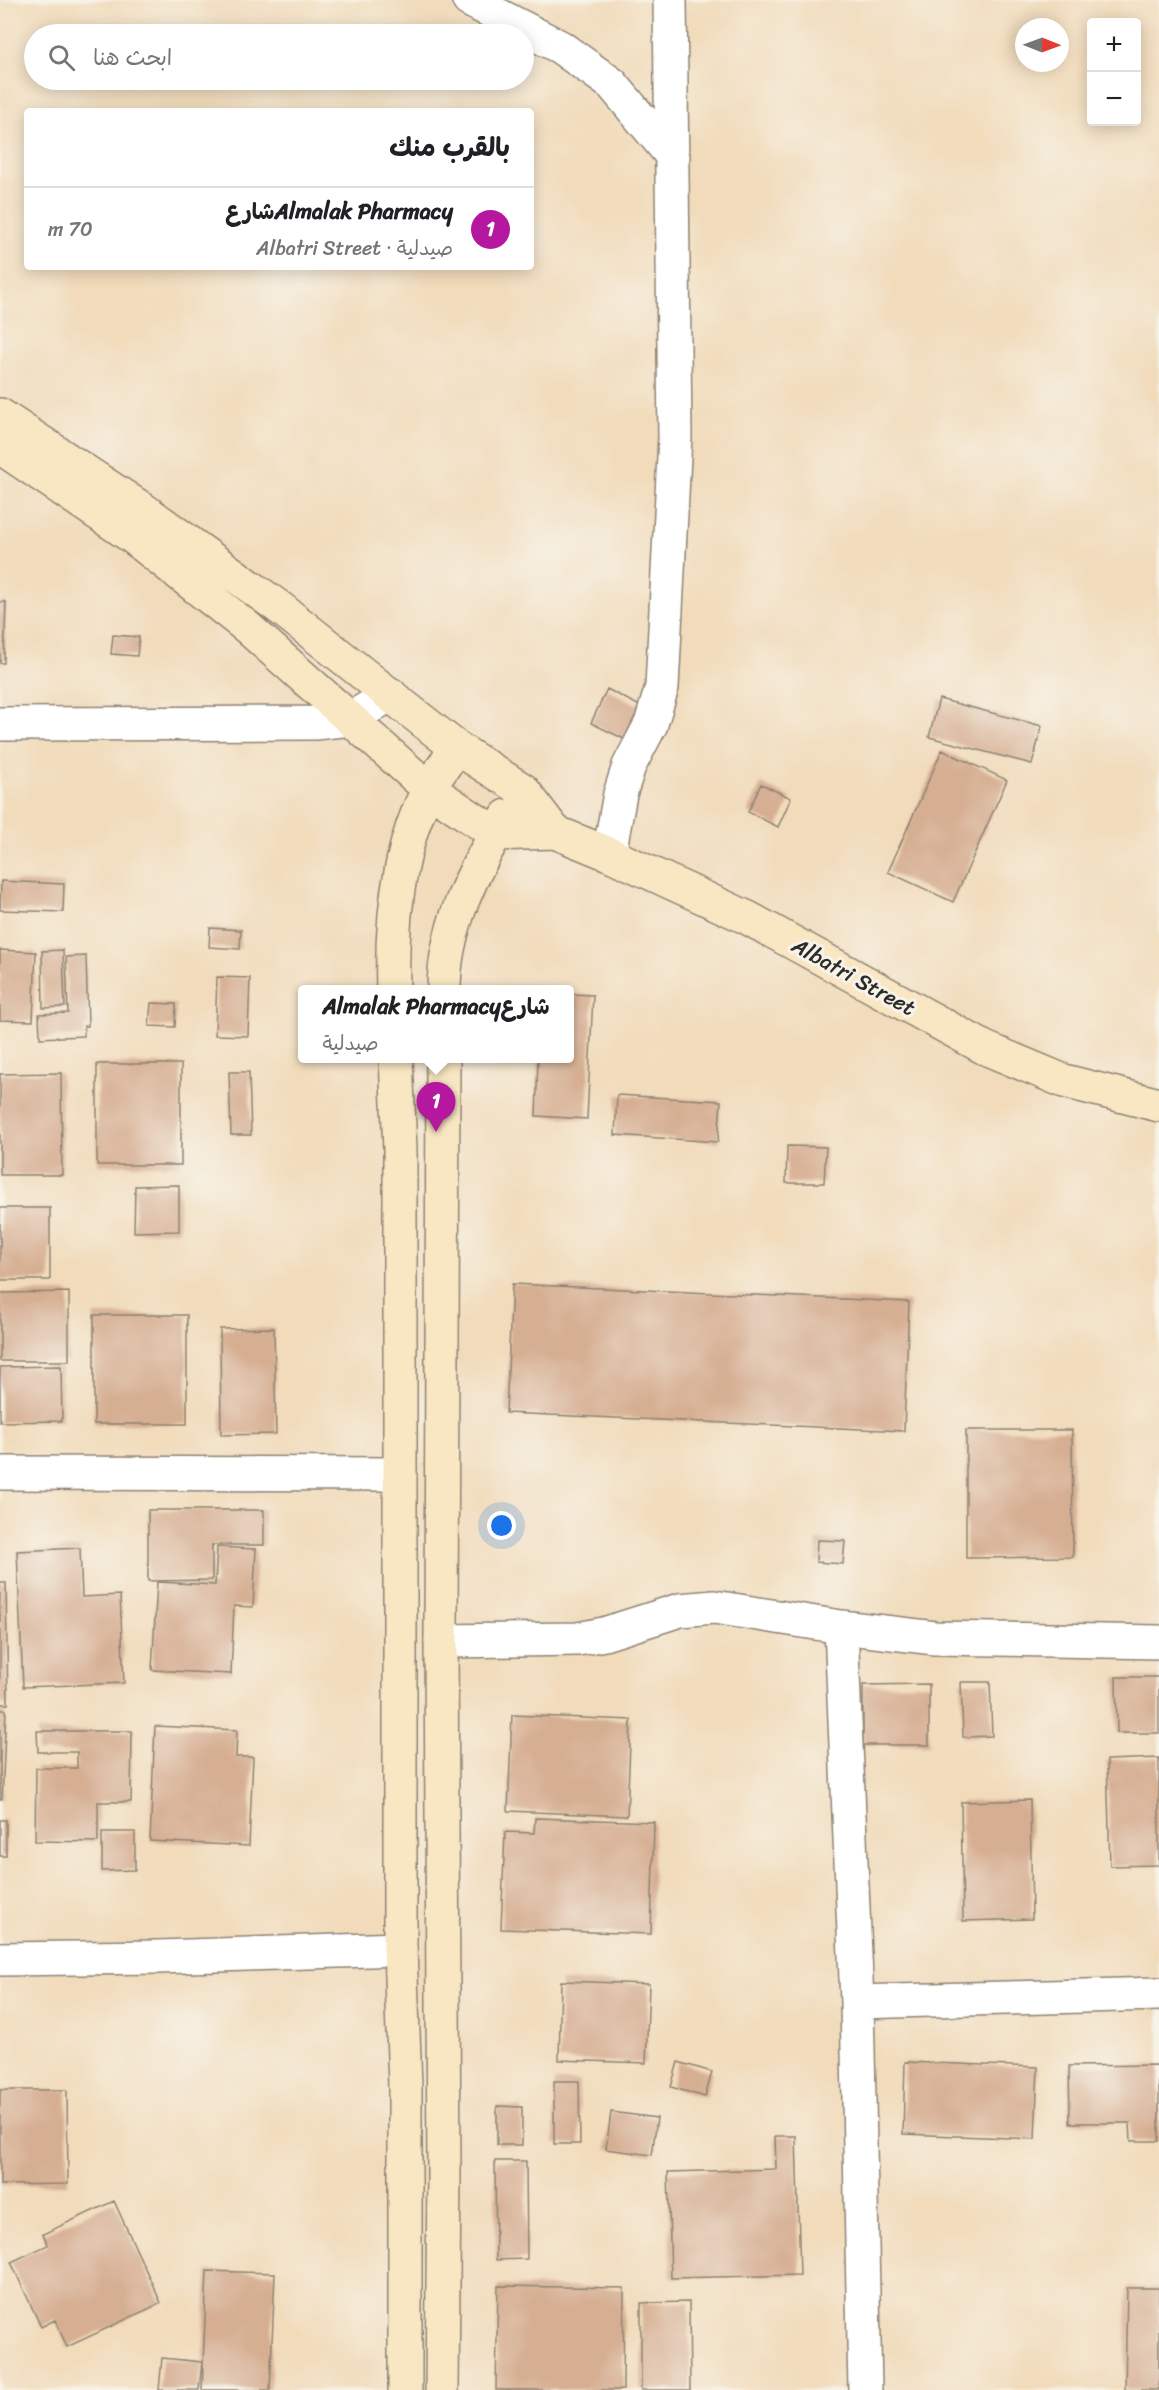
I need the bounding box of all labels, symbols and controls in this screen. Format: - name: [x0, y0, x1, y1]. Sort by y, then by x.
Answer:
- north arrow: [1015, 18, 1069, 72]
- map controls: [1087, 18, 1141, 126]
- button: +: [1087, 18, 1141, 72]
- search box: [24, 24, 534, 90]
- text: ابحث هنا: [93, 38, 172, 77]
- icon: search: [45, 41, 78, 74]
- button: −: [1087, 72, 1141, 126]
- text: بالقرب منك: [389, 124, 510, 170]
- text: Almalak Pharmacyشارع: [226, 192, 453, 231]
- text: 70 m: [48, 212, 93, 247]
- text: 1: [486, 212, 495, 247]
- text: صيدلية · Albatri Street: [256, 231, 453, 266]
- street label: Albatri Street: [783, 926, 924, 1027]
- popup: [298, 985, 574, 1063]
- text: Almalak Pharmacyشارع: [322, 987, 550, 1026]
- text: صيدلية: [322, 1026, 379, 1061]
- pin: 1: [416, 1082, 456, 1132]
- your location: [487, 1511, 516, 1540]

